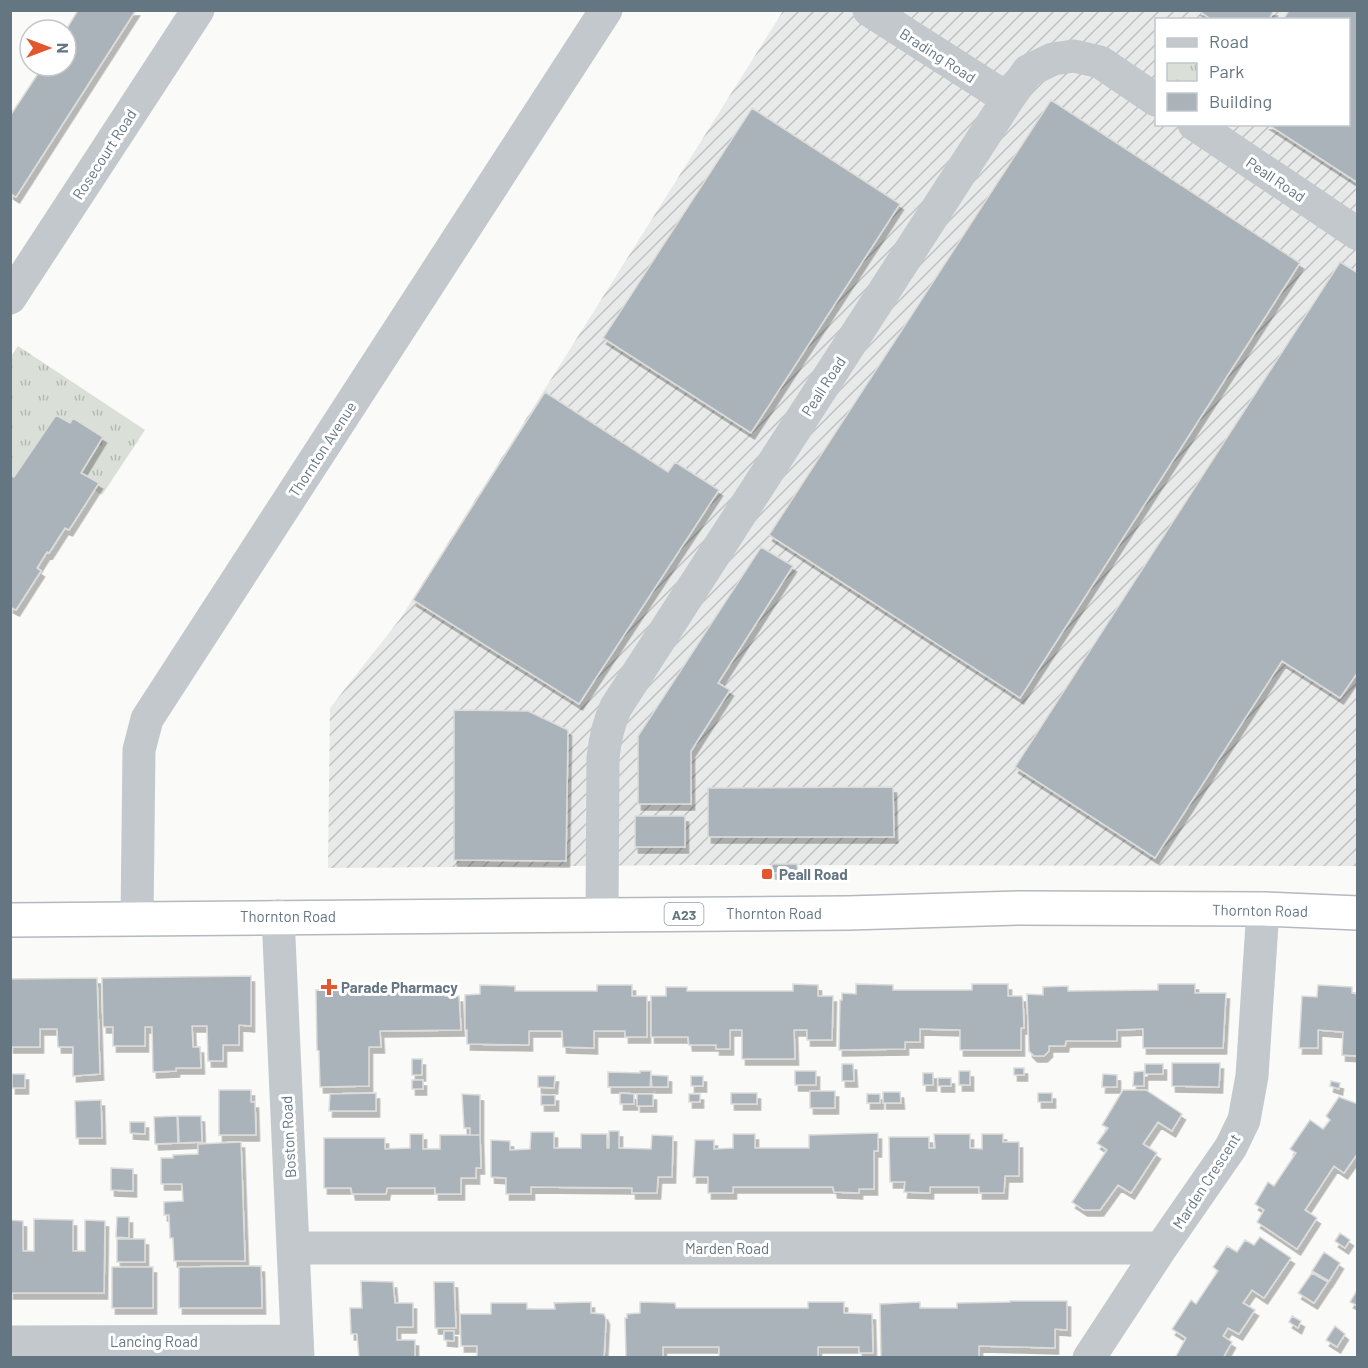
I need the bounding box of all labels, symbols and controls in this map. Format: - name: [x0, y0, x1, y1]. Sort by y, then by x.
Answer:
- north arrow: [18, 18, 78, 78]
- legend: [1155, 18, 1350, 126]
- street label: Brading Road: [897, 24, 979, 86]
- text: Road: [1209, 30, 1249, 52]
- text: N: [54, 43, 73, 53]
- text: Park: [1209, 60, 1244, 82]
- text: Building: [1209, 90, 1272, 112]
- street label: Rosecourt Road: [68, 106, 140, 202]
- street label: Peall Road: [1243, 153, 1309, 205]
- street label: Peall Road: [797, 353, 849, 419]
- street label: Thornton Avenue: [284, 398, 360, 500]
- place label: Peall Road: [779, 865, 848, 883]
- marker: Peall Road: [760, 867, 774, 881]
- street label: Thornton Road: [1212, 900, 1308, 920]
- road number: A23: [664, 903, 704, 925]
- street label: Thornton Road: [726, 904, 822, 922]
- street label: Thornton Road: [240, 907, 336, 925]
- place label: Parade Pharmacy: [341, 978, 458, 996]
- marker: Parade Pharmacy: [322, 980, 336, 994]
- street label: Boston Road: [277, 1095, 299, 1179]
- street label: Marden Crescent: [1169, 1130, 1243, 1232]
- street label: Marden Road: [685, 1239, 769, 1257]
- street label: Lancing Road: [110, 1332, 198, 1350]

